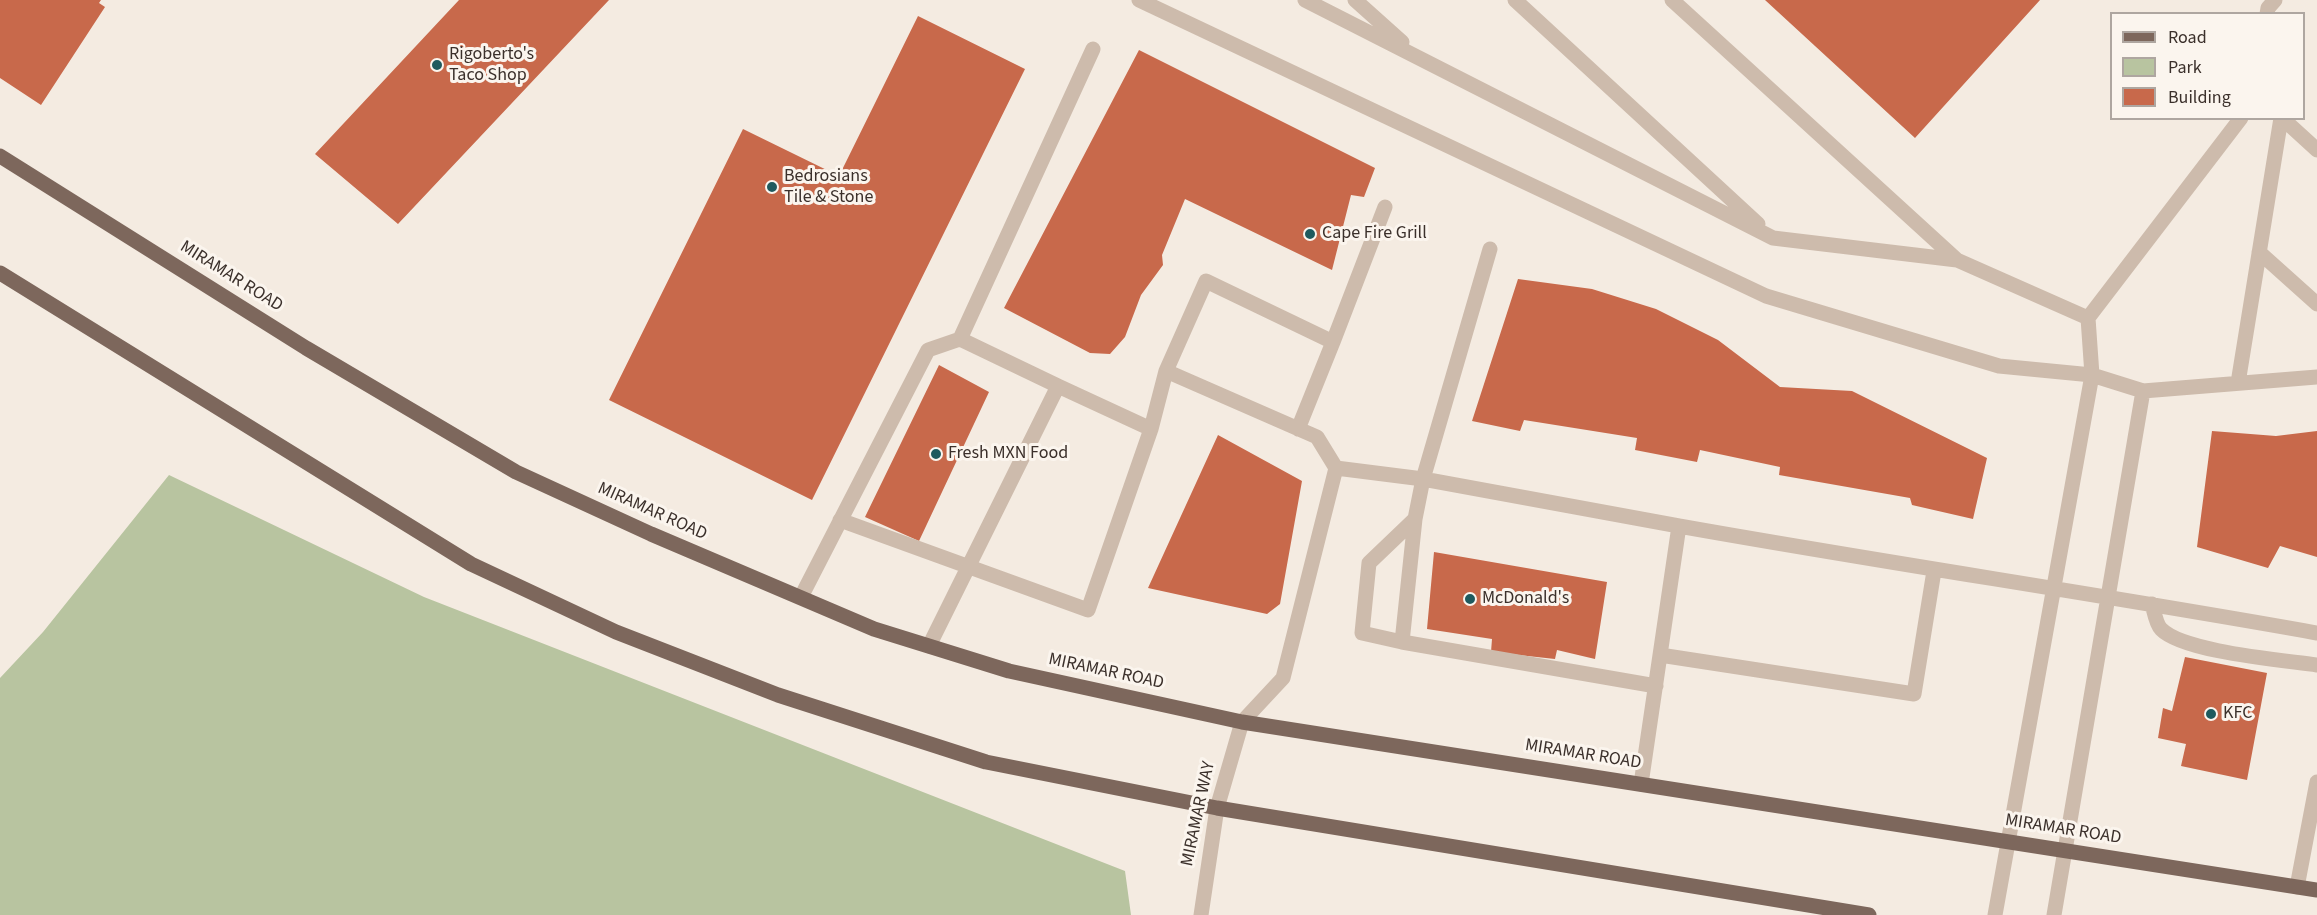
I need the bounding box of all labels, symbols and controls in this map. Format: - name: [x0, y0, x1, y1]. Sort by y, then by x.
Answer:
- legend: [2110, 12, 2305, 120]
- text: Road: [2168, 25, 2207, 50]
- place label: Rigoberto's Taco Shop: [449, 44, 534, 86]
- text: Park: [2168, 55, 2202, 80]
- marker: Rigoberto's Taco Shop: [430, 58, 444, 72]
- text: Building: [2168, 85, 2231, 110]
- place label: Bedrosians Tile & Stone: [784, 166, 873, 208]
- marker: Bedrosians Tile & Stone: [765, 180, 779, 194]
- place label: Cape Fire Grill: [1322, 223, 1427, 245]
- marker: Cape Fire Grill: [1303, 227, 1317, 241]
- street label: MIRAMAR ROAD: [176, 237, 286, 317]
- place label: Fresh MXN Food: [948, 443, 1068, 465]
- marker: Fresh MXN Food: [929, 447, 943, 461]
- street label: MIRAMAR ROAD: [594, 478, 710, 546]
- place label: McDonald's: [1482, 588, 1569, 610]
- marker: McDonald's: [1463, 592, 1477, 606]
- street label: MIRAMAR ROAD: [1046, 649, 1166, 695]
- place label: KFC: [2223, 703, 2252, 725]
- marker: KFC: [2204, 707, 2218, 721]
- street label: MIRAMAR ROAD: [1523, 735, 1643, 775]
- street label: MIRAMAR WAY: [1177, 760, 1221, 868]
- street label: MIRAMAR ROAD: [2003, 810, 2123, 850]

